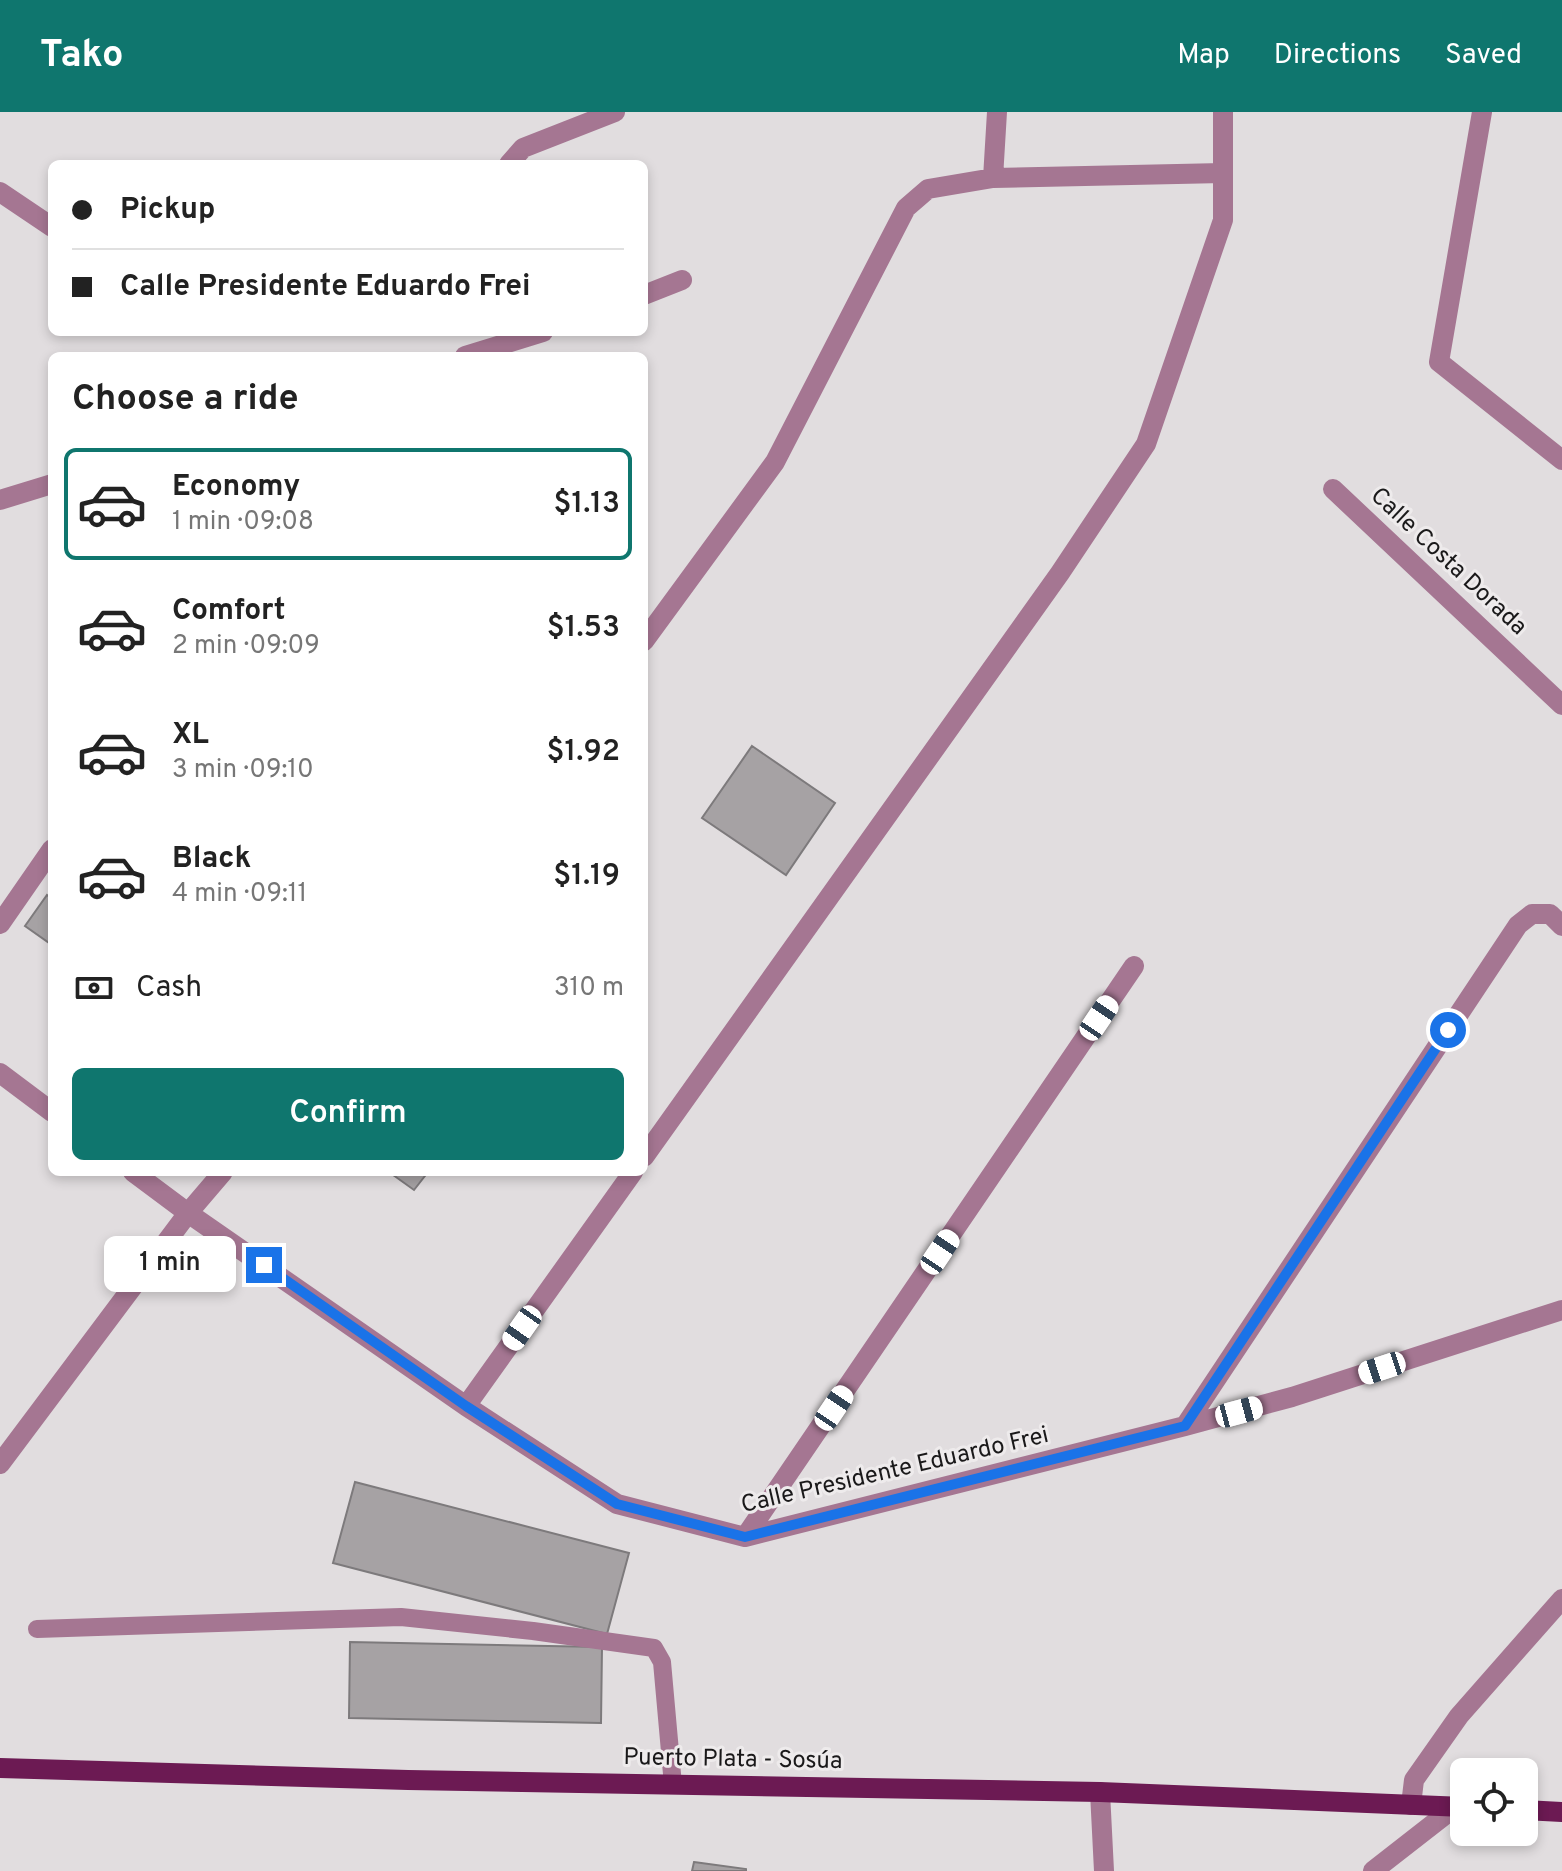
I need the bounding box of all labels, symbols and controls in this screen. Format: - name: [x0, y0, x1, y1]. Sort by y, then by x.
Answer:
- text: Tako: [40, 32, 123, 81]
- text: Map: [1177, 38, 1230, 74]
- text: Directions: [1274, 38, 1401, 74]
- text: Saved: [1445, 38, 1522, 74]
- text: Pickup: [120, 192, 215, 229]
- text: Calle Presidente Eduardo Frei: [120, 269, 530, 306]
- text: Choose a ride: [72, 377, 298, 423]
- icon: car: [76, 468, 148, 540]
- text: Economy: [172, 469, 300, 506]
- street label: Calle Costa Dorada: [1363, 482, 1533, 642]
- text: $1.13: [553, 486, 620, 523]
- text: 1 min · 09:08: [172, 506, 314, 539]
- icon: car: [76, 592, 148, 664]
- text: Comfort: [172, 593, 285, 630]
- text: $1.53: [547, 610, 620, 647]
- text: 2 min · 09:09: [172, 630, 320, 663]
- icon: car: [76, 716, 148, 788]
- text: XL: [172, 717, 209, 754]
- text: $1.92: [547, 734, 620, 771]
- text: 3 min · 09:10: [172, 754, 314, 787]
- icon: car: [76, 840, 148, 912]
- text: Black: [172, 841, 251, 878]
- text: $1.19: [553, 858, 620, 895]
- text: 4 min · 09:11: [172, 878, 307, 911]
- icon: cash: [72, 966, 116, 1010]
- text: Cash: [136, 970, 202, 1007]
- text: 310 m: [554, 972, 624, 1005]
- car: [1076, 991, 1122, 1045]
- route start: [1430, 1012, 1466, 1048]
- button: Confirm: [72, 1068, 624, 1160]
- car: [917, 1225, 963, 1279]
- callout: 1 min: [104, 1237, 236, 1293]
- text: 1 min: [139, 1247, 201, 1280]
- route end: [246, 1247, 282, 1283]
- car: [498, 1301, 546, 1355]
- car: [1355, 1349, 1409, 1387]
- car: [811, 1381, 857, 1435]
- car: [1213, 1394, 1265, 1430]
- street label: Calle Presidente Eduardo Frei: [738, 1421, 1052, 1521]
- street label: Puerto Plata - Sosúa: [623, 1743, 843, 1777]
- map controls: [1450, 1758, 1538, 1846]
- button: locate: [1450, 1758, 1538, 1846]

